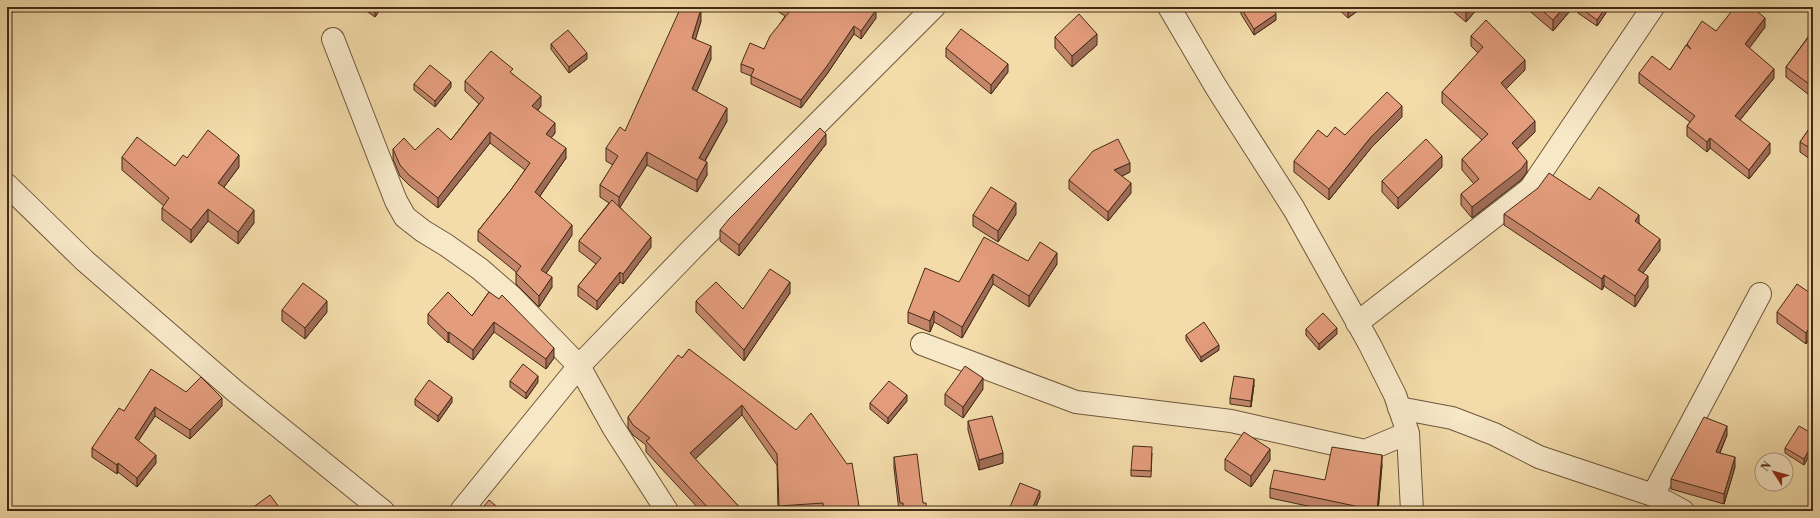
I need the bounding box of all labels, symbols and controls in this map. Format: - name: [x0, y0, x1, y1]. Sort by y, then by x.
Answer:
- north arrow: [1754, 452, 1794, 492]
- text: N: [1758, 459, 1775, 474]

